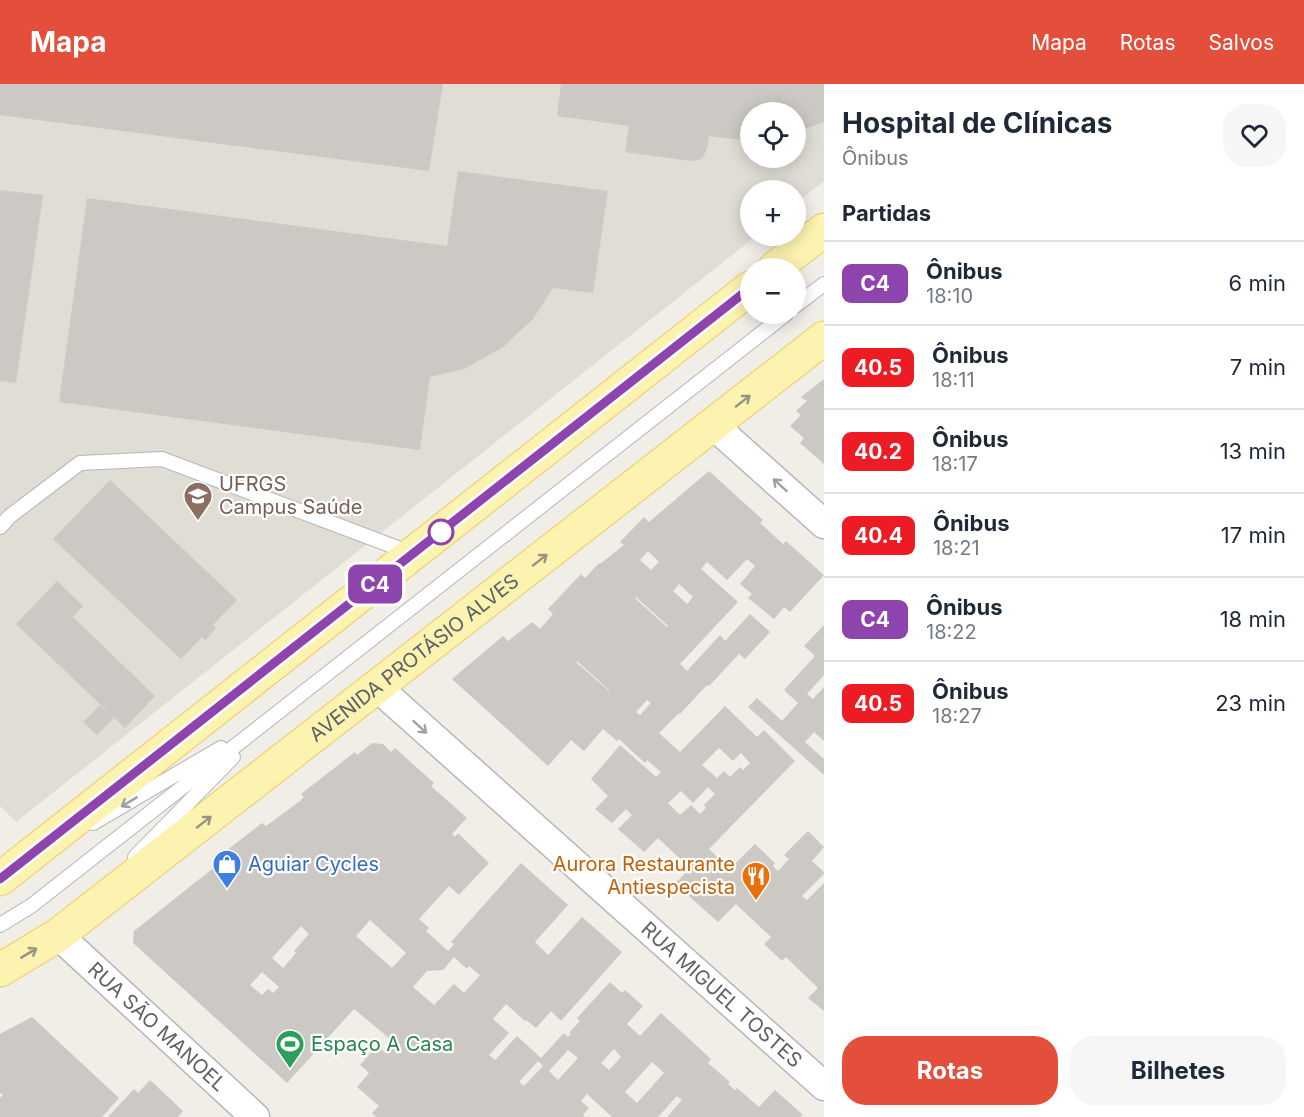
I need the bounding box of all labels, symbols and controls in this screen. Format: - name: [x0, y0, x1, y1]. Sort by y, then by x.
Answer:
- text: Mapa: [30, 25, 107, 59]
- text: Mapa: [1031, 30, 1087, 55]
- text: Rotas: [1120, 30, 1175, 55]
- text: Salvos: [1208, 30, 1274, 55]
- map controls: [740, 102, 806, 324]
- button: locate: [740, 102, 806, 168]
- button: heart: [1223, 104, 1286, 167]
- text: Hospital de Clínicas: [842, 106, 1112, 140]
- text: Ônibus: [842, 146, 909, 170]
- button: +: [740, 180, 806, 246]
- text: Partidas: [842, 200, 931, 226]
- button: −: [740, 258, 806, 324]
- text: Ônibus: [926, 258, 1003, 284]
- text: 6 min: [1229, 270, 1286, 296]
- text: C4: [860, 271, 890, 296]
- text: 18:10: [926, 284, 973, 308]
- text: Ônibus: [932, 342, 1009, 368]
- text: 7 min: [1230, 354, 1286, 380]
- text: 40.5: [854, 355, 902, 380]
- text: 18:11: [932, 368, 975, 392]
- one-way arrow: [735, 394, 751, 407]
- text: Ônibus: [932, 426, 1009, 452]
- text: 13 min: [1220, 438, 1286, 464]
- text: 40.2: [854, 439, 902, 464]
- text: 18:17: [932, 452, 978, 476]
- place label: UFRGS Campus Saúde: [219, 472, 362, 519]
- one-way arrow: [773, 478, 788, 492]
- school or university icon: UFRGS Campus Saúde: [182, 480, 214, 522]
- text: Ônibus: [933, 510, 1009, 536]
- unlabelled marker: [428, 519, 454, 545]
- text: 17 min: [1221, 522, 1286, 548]
- text: 40.4: [854, 523, 903, 548]
- text: 18:21: [933, 536, 980, 560]
- one-way arrow: [531, 553, 547, 566]
- line badge: C4: [348, 564, 402, 604]
- street label: AVENIDA PROTÁSIO ALVES: [304, 569, 523, 747]
- text: C4: [360, 572, 390, 597]
- text: Ônibus: [926, 594, 1003, 620]
- text: 18 min: [1220, 606, 1286, 632]
- text: C4: [860, 607, 890, 632]
- text: 18:22: [926, 620, 977, 644]
- text: Ônibus: [932, 678, 1009, 704]
- text: 23 min: [1215, 690, 1286, 716]
- text: 40.5: [854, 691, 902, 716]
- text: 18:27: [932, 704, 982, 728]
- one-way arrow: [413, 720, 428, 734]
- one-way arrow: [121, 797, 138, 809]
- one-way arrow: [196, 816, 212, 829]
- shop icon: Aguiar Cycles: [211, 848, 243, 890]
- place label: Aguiar Cycles: [248, 852, 379, 876]
- place label: Aurora Restaurante Antiespecista: [553, 852, 735, 899]
- restaurant icon: Aurora Restaurante Antiespecista: [740, 860, 772, 902]
- street label: RUA MIGUEL TOSTES: [636, 917, 807, 1073]
- one-way arrow: [20, 946, 37, 958]
- street label: RUA SÃO MANOEL: [83, 957, 231, 1096]
- sports icon: Espaço A Casa: [274, 1028, 306, 1070]
- place label: Espaço A Casa: [311, 1032, 453, 1056]
- button: Rotas: [842, 1036, 1058, 1105]
- button: Bilhetes: [1070, 1036, 1286, 1105]

